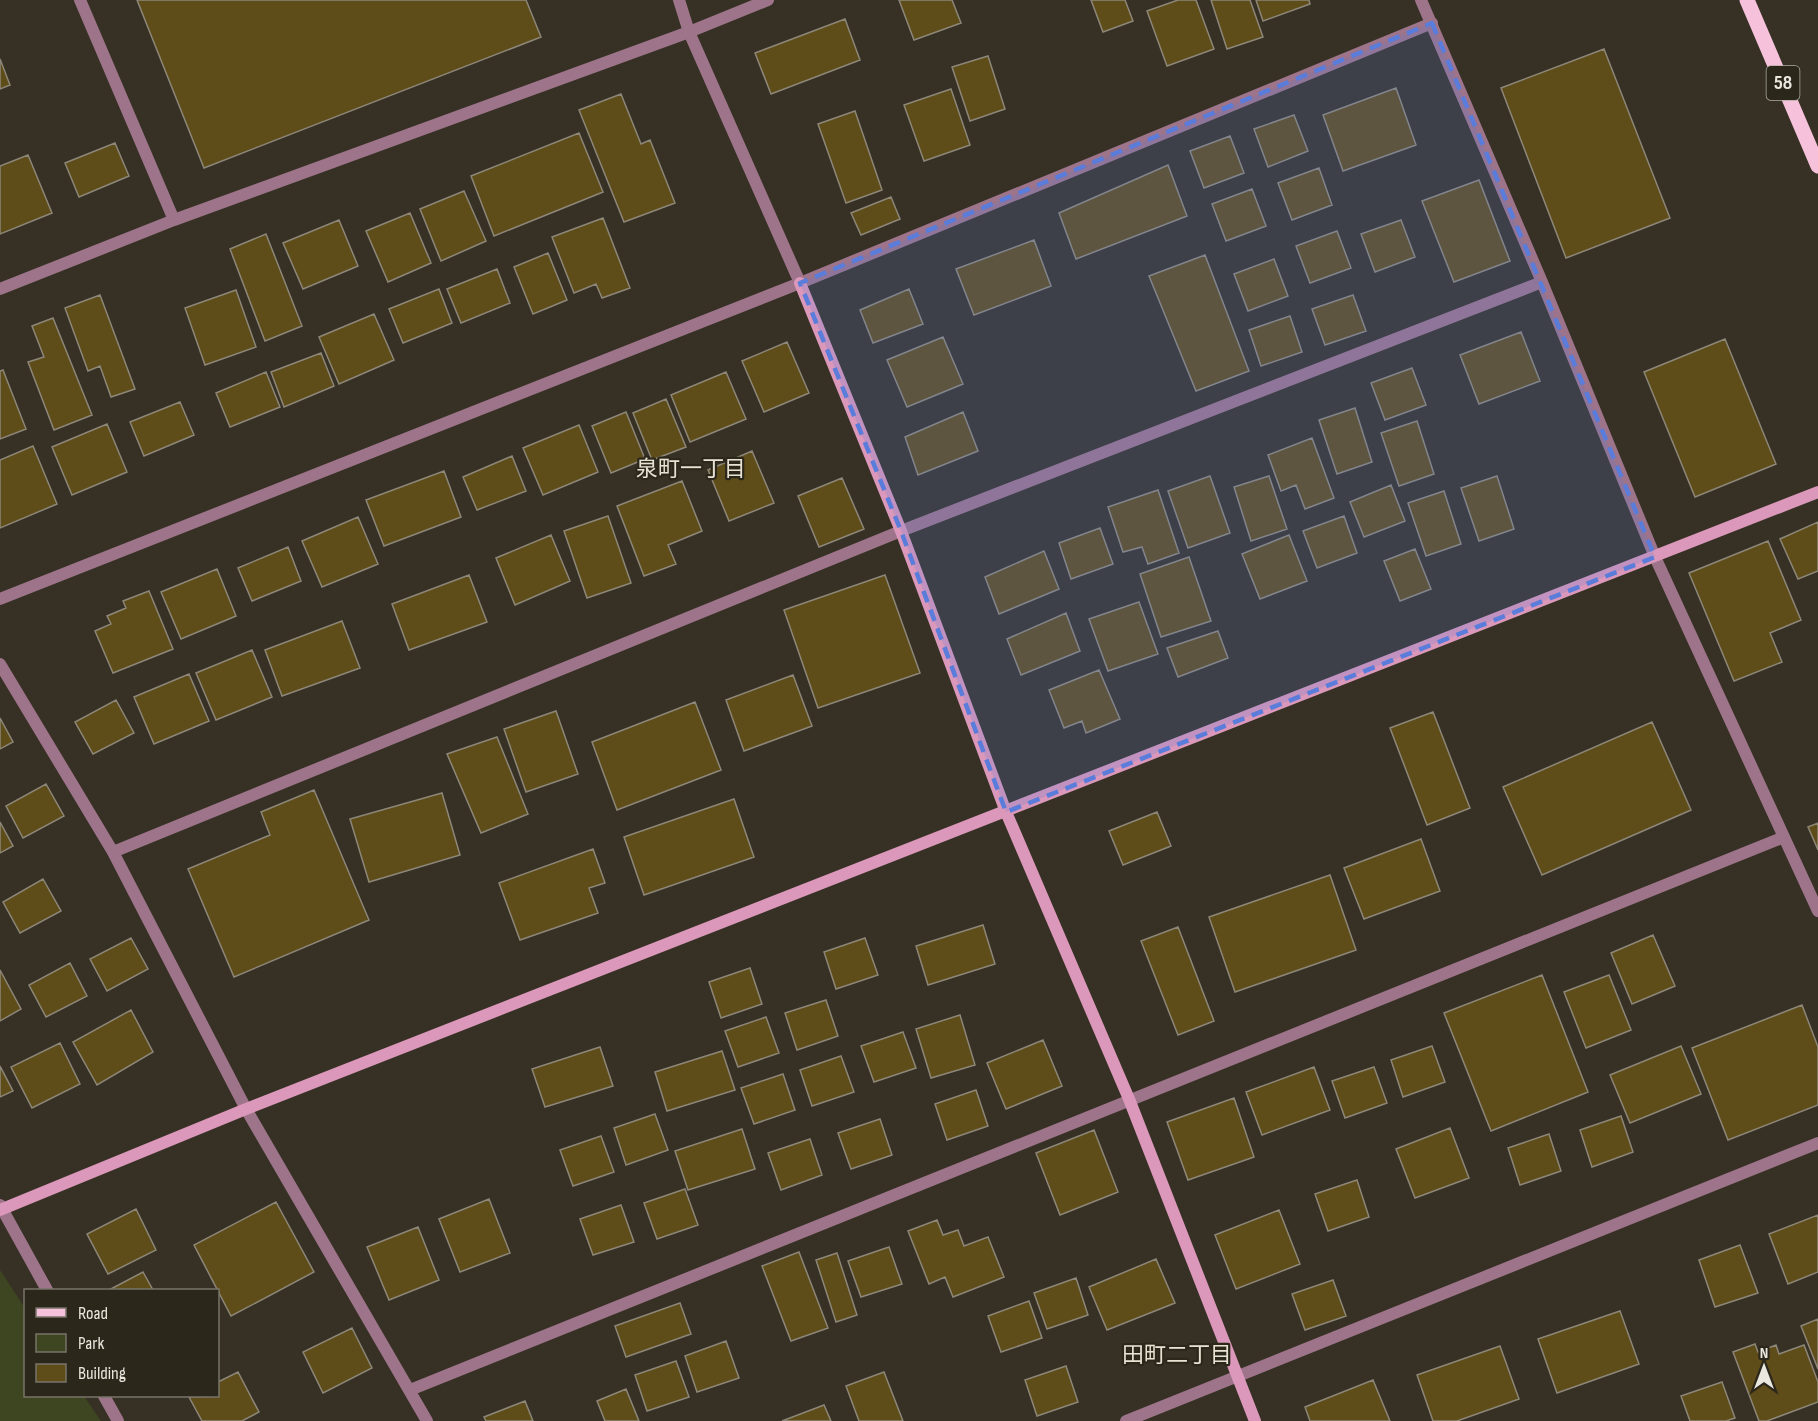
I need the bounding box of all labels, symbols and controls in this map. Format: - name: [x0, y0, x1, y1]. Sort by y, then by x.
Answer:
- road number: 58: [1766, 66, 1800, 100]
- district label: 泉町一丁目: [636, 456, 746, 483]
- legend: [24, 1289, 219, 1397]
- text: Road: [78, 1303, 108, 1324]
- text: Park: [78, 1333, 104, 1354]
- north arrow: [1734, 1337, 1794, 1397]
- district label: 田町二丁目: [1122, 1342, 1232, 1369]
- text: N: [1760, 1344, 1768, 1363]
- text: Building: [78, 1363, 126, 1384]

